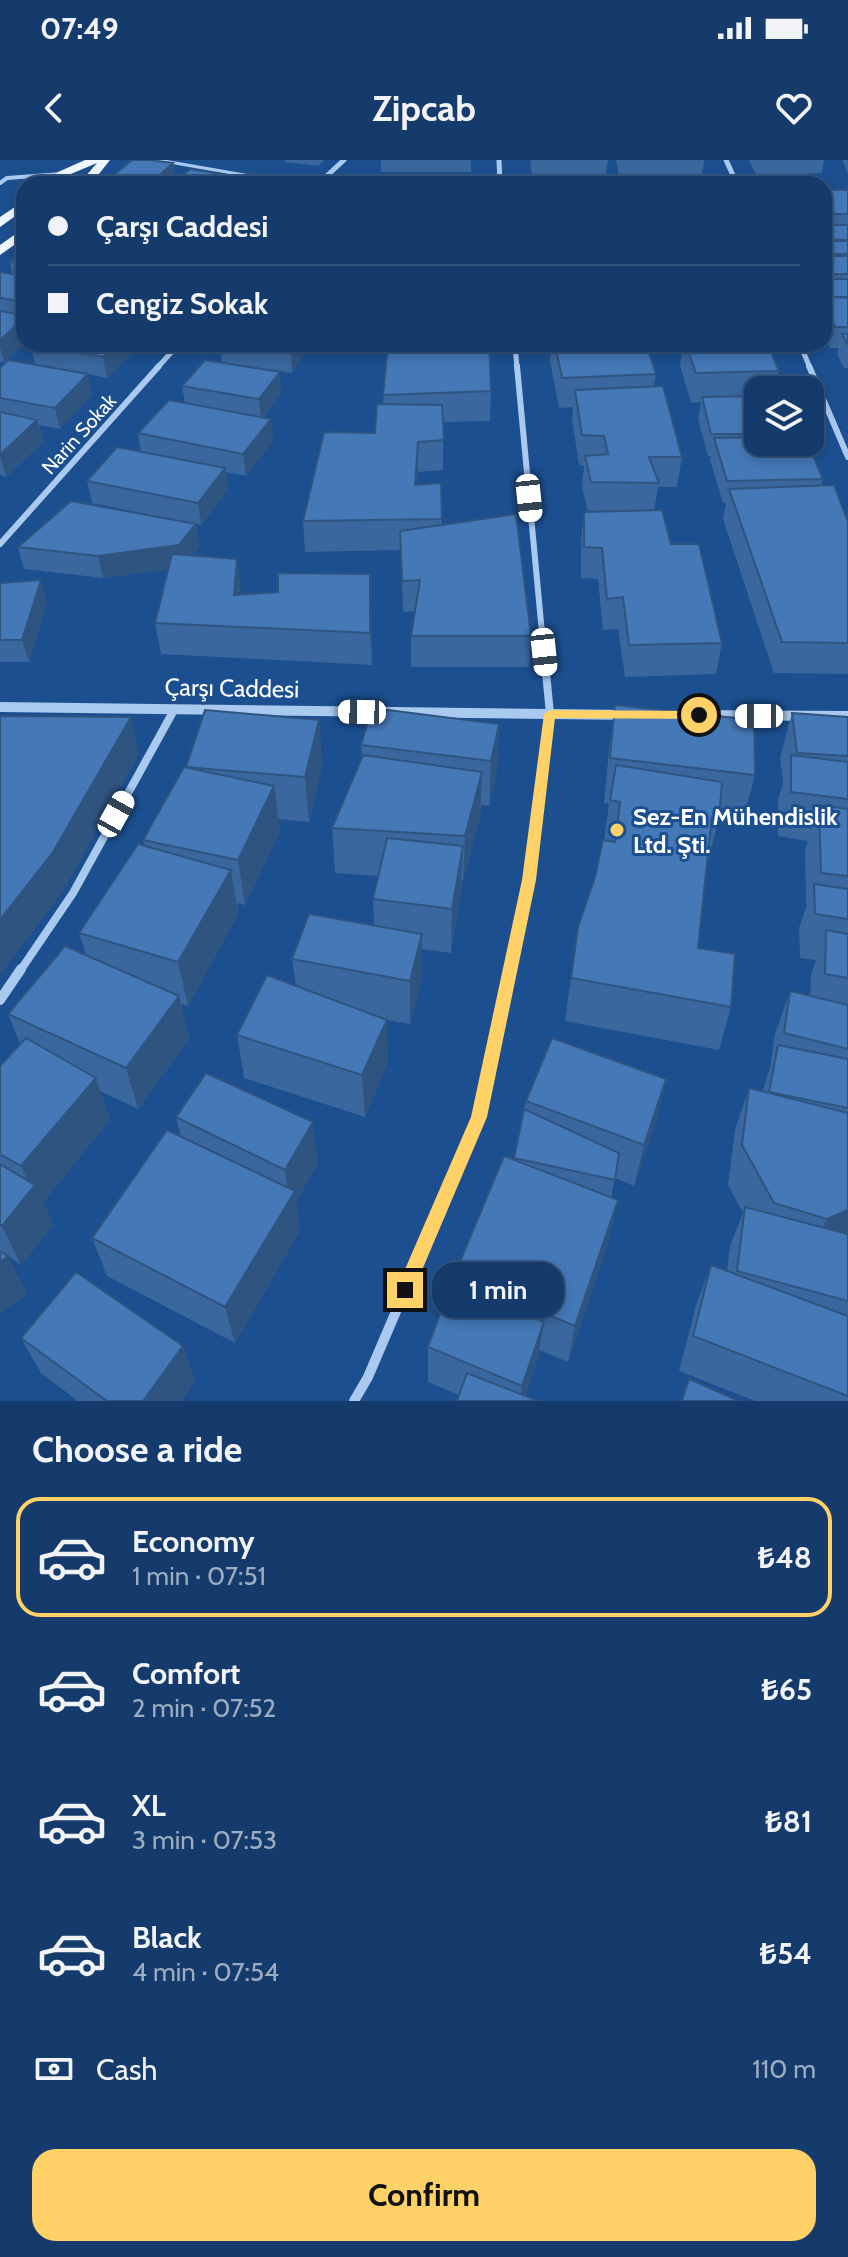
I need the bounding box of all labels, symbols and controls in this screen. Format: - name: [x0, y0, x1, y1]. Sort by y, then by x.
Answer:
- text: 07:49: [40, 10, 119, 47]
- icon: back: [32, 86, 76, 130]
- text: Zipcab: [372, 86, 476, 130]
- icon: heart: [772, 86, 816, 130]
- text: Çarşı Caddesi: [96, 208, 269, 245]
- text: Cengiz Sokak: [96, 285, 268, 322]
- map controls: [744, 376, 824, 456]
- button: layers: [744, 376, 824, 456]
- street label: Narin Sokak: [37, 389, 121, 479]
- car: [515, 473, 543, 523]
- car: [530, 627, 558, 677]
- street label: Çarşı Caddesi: [164, 672, 300, 704]
- route start: [681, 697, 717, 733]
- car: [338, 700, 386, 724]
- car: [735, 704, 783, 728]
- car: [94, 787, 138, 841]
- place label: Sez-En Mühendislik Ltd. Şti.: [633, 802, 838, 859]
- marker: Sez-En Mühendislik Ltd. Şti.: [608, 821, 626, 839]
- callout: 1 min: [433, 1262, 565, 1318]
- route end: [387, 1272, 423, 1308]
- text: 1 min: [469, 1274, 527, 1306]
- text: Choose a ride: [32, 1427, 242, 1471]
- icon: car: [36, 1521, 108, 1593]
- text: Economy: [132, 1523, 255, 1560]
- text: ₺48: [757, 1539, 812, 1576]
- text: 1 min · 07:51: [132, 1560, 266, 1592]
- icon: car: [36, 1653, 108, 1725]
- text: Comfort: [132, 1655, 240, 1692]
- text: ₺65: [761, 1671, 812, 1708]
- text: 2 min · 07:52: [132, 1692, 276, 1724]
- icon: car: [36, 1785, 108, 1857]
- text: XL: [132, 1787, 166, 1824]
- text: ₺81: [765, 1803, 812, 1840]
- text: 3 min · 07:53: [132, 1824, 277, 1856]
- icon: car: [36, 1917, 108, 1989]
- text: Black: [132, 1919, 202, 1956]
- text: ₺54: [759, 1935, 812, 1972]
- text: 4 min · 07:54: [132, 1956, 279, 1988]
- icon: cash: [32, 2047, 76, 2091]
- text: Cash: [96, 2051, 158, 2088]
- text: 110 m: [752, 2053, 816, 2085]
- button: Confirm: [32, 2149, 816, 2241]

